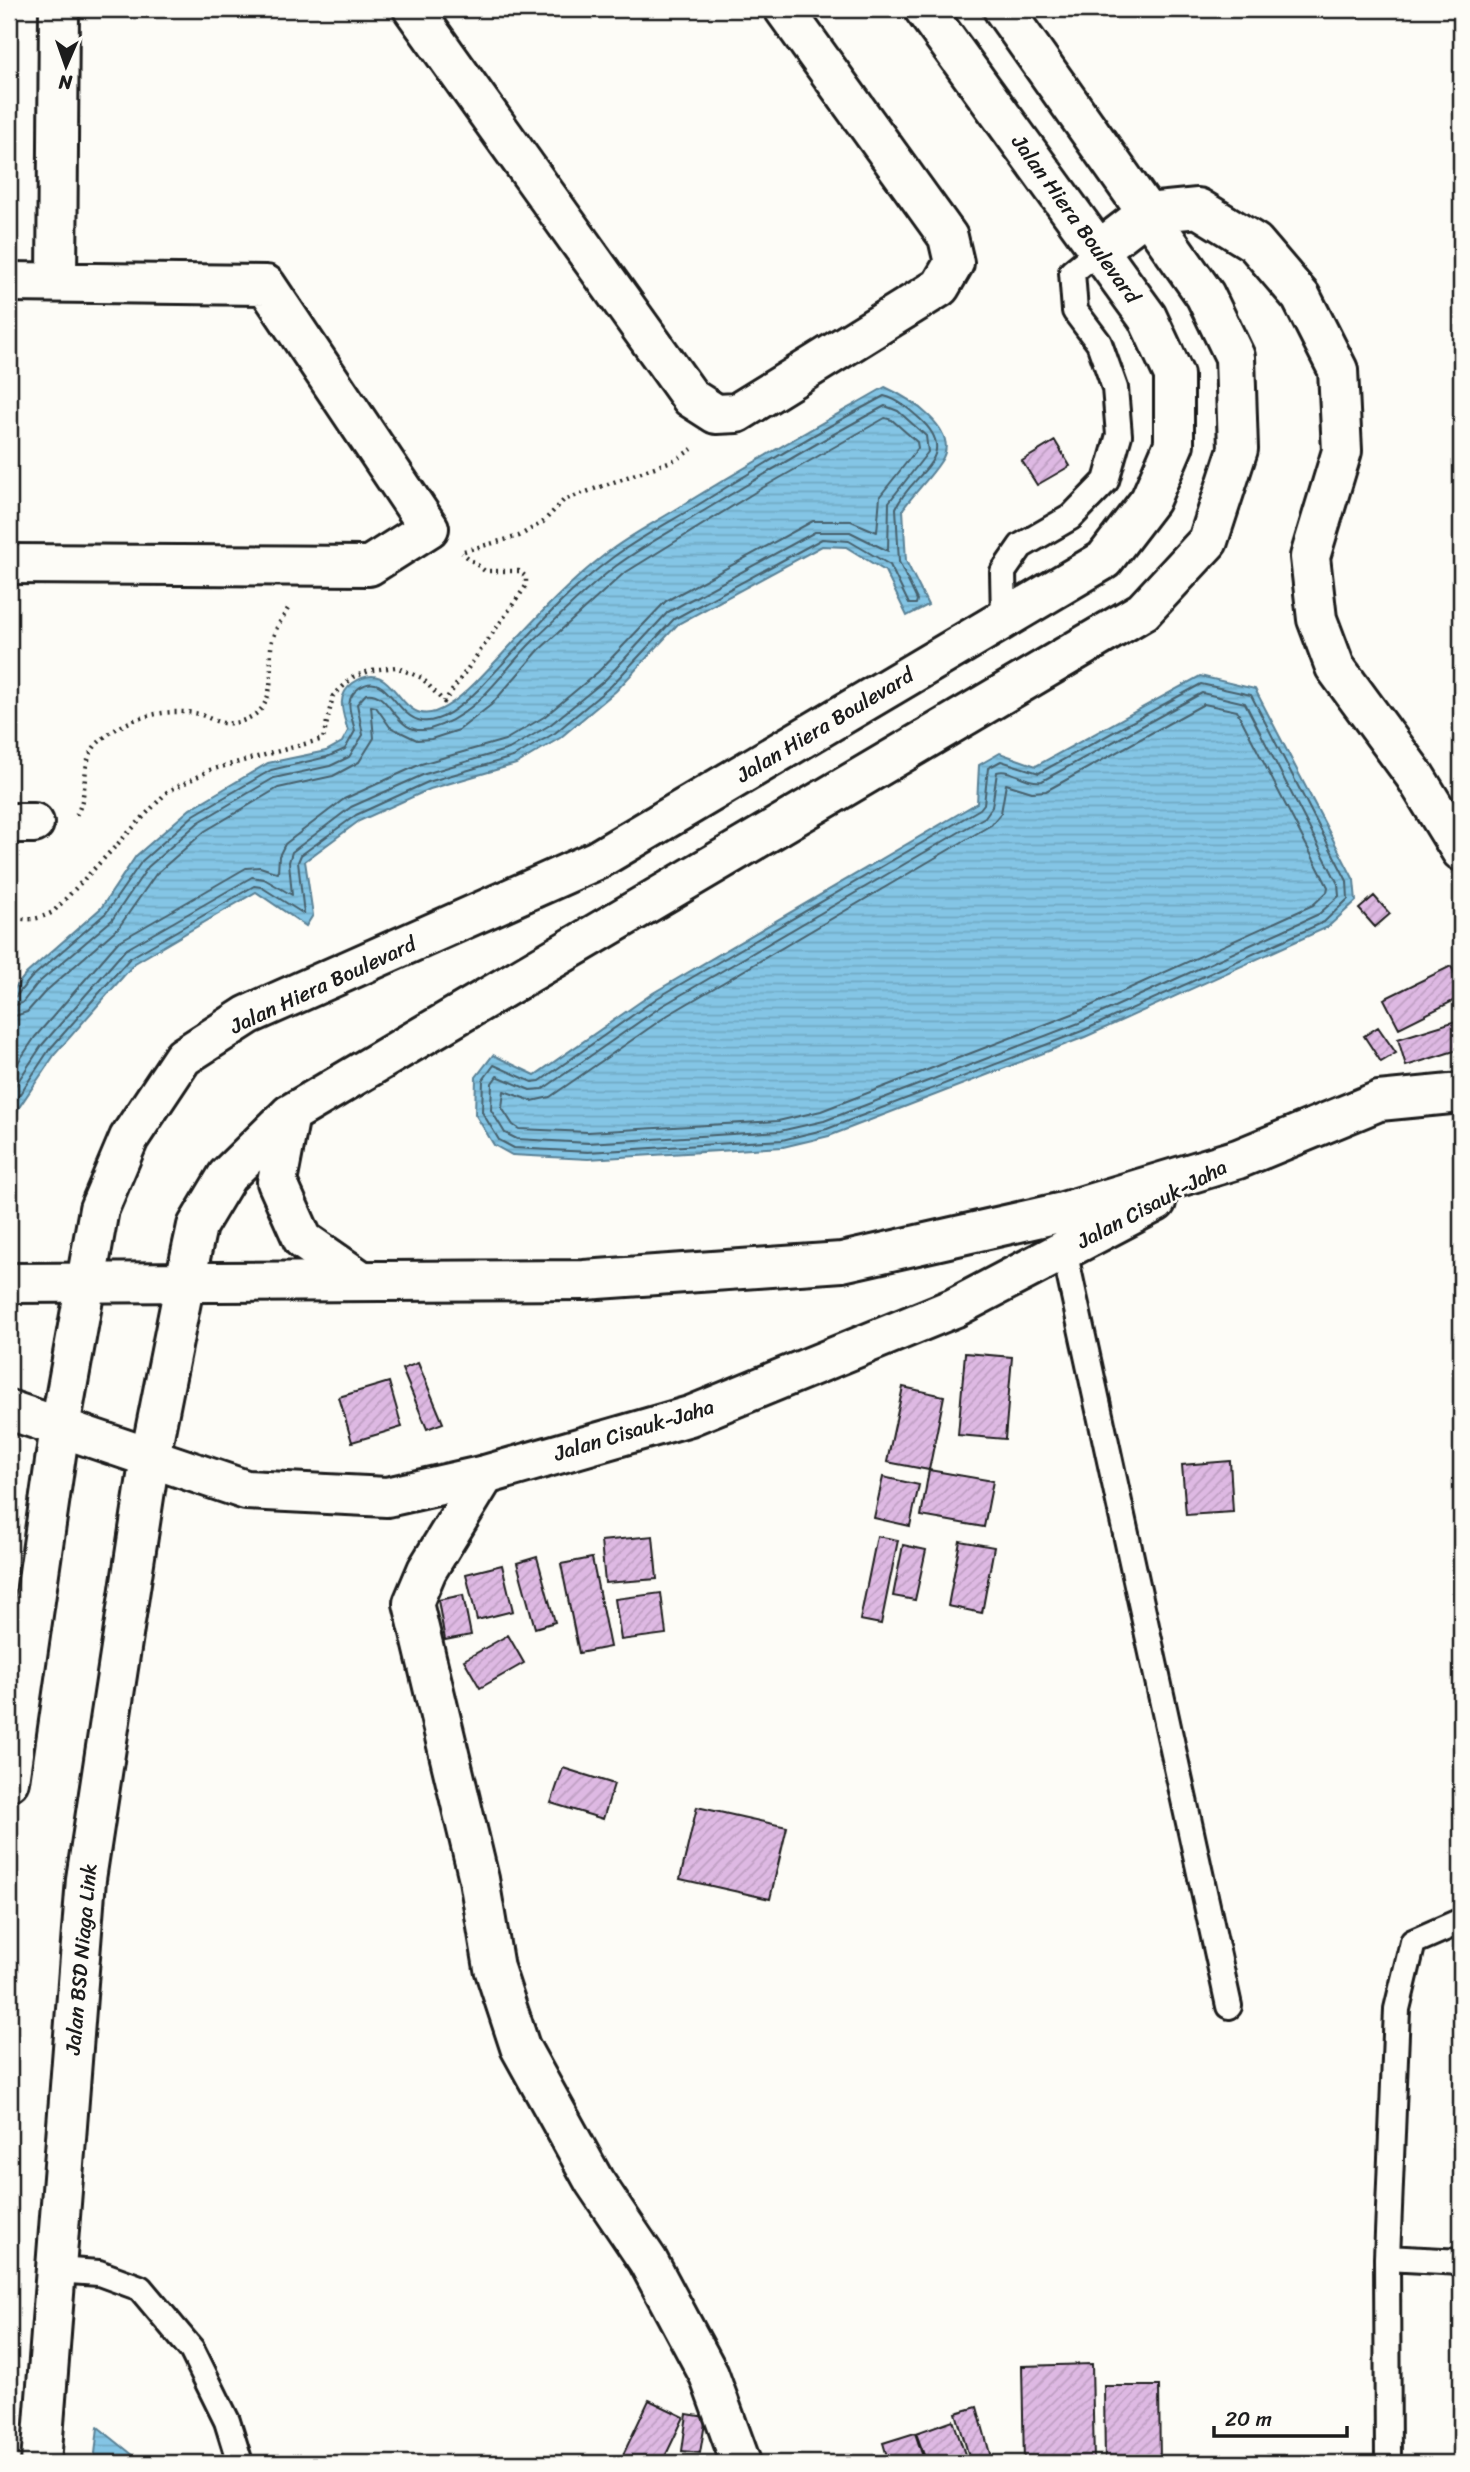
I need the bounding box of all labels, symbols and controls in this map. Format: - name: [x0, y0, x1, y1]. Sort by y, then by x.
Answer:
- north arrow: [32, 32, 102, 102]
- text: N: [57, 66, 74, 99]
- street label: Jalan Hiera Boulevard: [1001, 125, 1152, 313]
- street label: Jalan Hiera Boulevard: [728, 656, 923, 794]
- street label: Jalan Hiera Boulevard: [223, 924, 424, 1045]
- street label: Jalan Cisauk-Jaha: [1069, 1148, 1235, 1260]
- street label: Jalan Cisauk-Jaha: [548, 1387, 719, 1473]
- street label: Jalan BSD Niaga Link: [54, 1862, 108, 2057]
- scale bar: [1214, 2395, 1348, 2439]
- text: 20 m: [1225, 2400, 1272, 2438]

